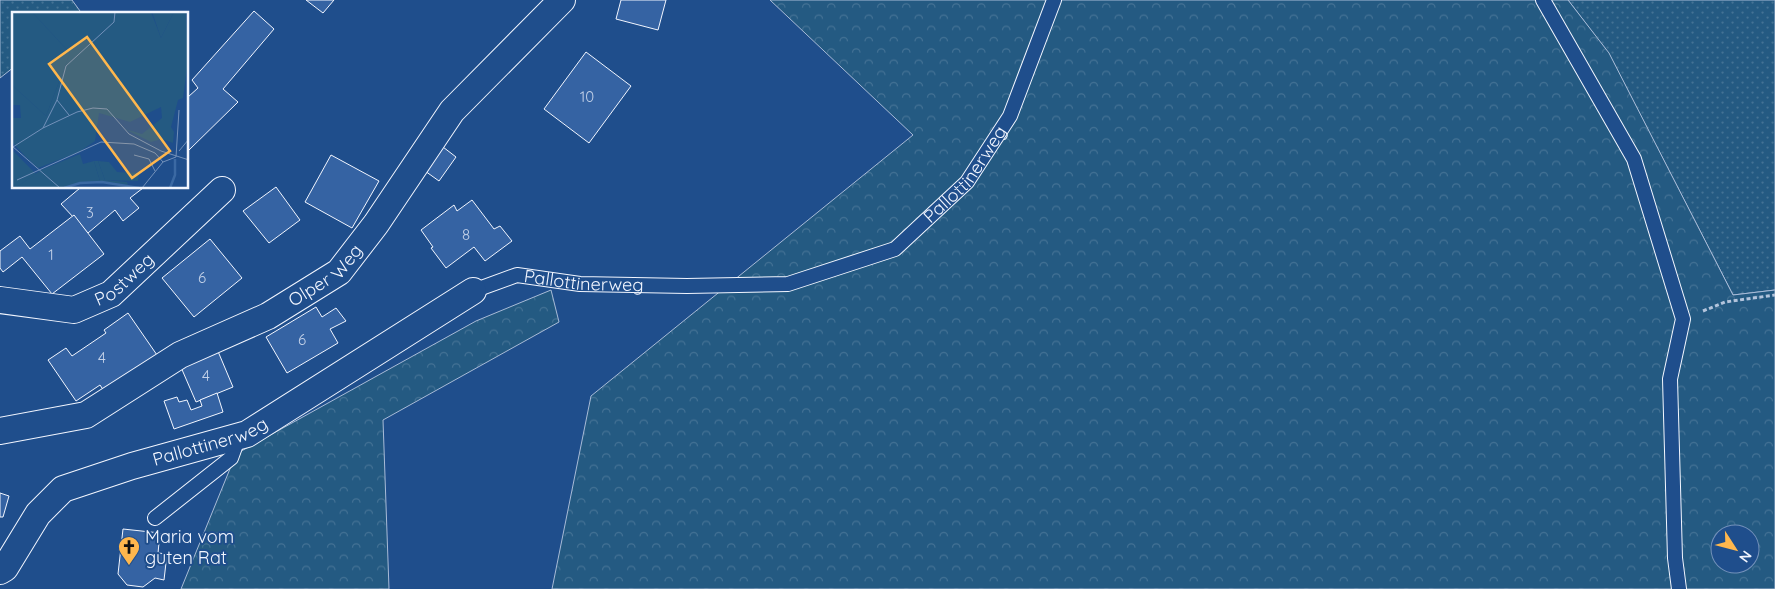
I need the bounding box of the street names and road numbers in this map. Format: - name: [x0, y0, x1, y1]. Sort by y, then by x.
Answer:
- street label: Pallottinerweg: [918, 121, 1011, 228]
- street label: Olper Weg: [284, 239, 367, 312]
- street label: Postweg: [91, 248, 159, 311]
- street label: Pallottinerweg: [523, 264, 644, 296]
- street label: Pallottinerweg: [150, 412, 272, 471]

